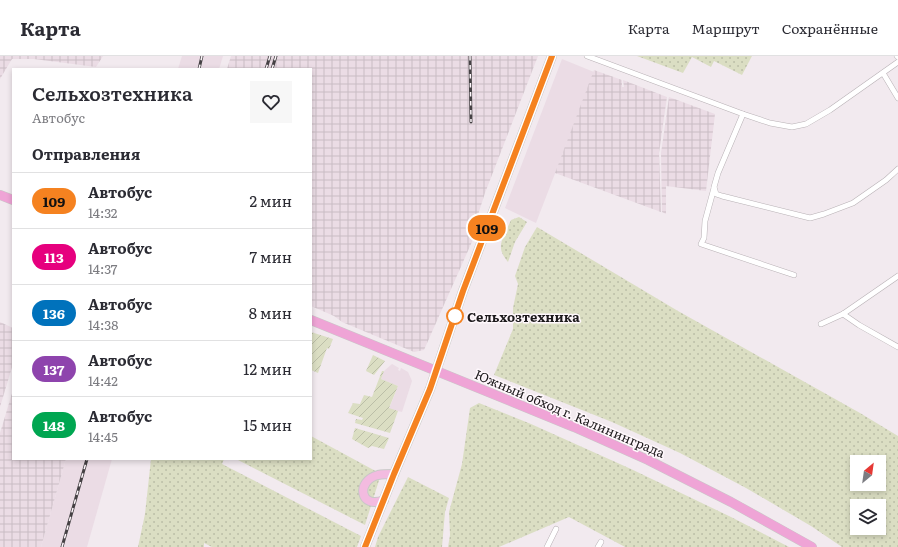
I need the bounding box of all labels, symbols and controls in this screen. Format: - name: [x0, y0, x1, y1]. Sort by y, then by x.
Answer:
- text: Карта: [20, 14, 81, 42]
- text: Карта: [628, 18, 670, 38]
- text: Маршрут: [692, 18, 760, 38]
- text: Сохранённые: [782, 18, 878, 38]
- text: Сельхозтехника: [32, 79, 193, 107]
- button: heart: [250, 81, 292, 123]
- text: Автобус: [32, 108, 85, 127]
- text: Отправления: [32, 142, 140, 165]
- text: Автобус: [88, 180, 152, 203]
- text: 2 мин: [249, 189, 292, 212]
- text: 109: [43, 191, 65, 211]
- text: 14:32: [88, 203, 117, 222]
- line badge: 109: [464, 215, 510, 241]
- text: 109: [476, 218, 498, 238]
- text: Автобус: [88, 236, 152, 259]
- text: 7 мин: [249, 245, 292, 268]
- text: 113: [44, 247, 64, 267]
- text: 14:37: [88, 259, 117, 278]
- text: Автобус: [88, 292, 152, 315]
- text: 8 мин: [249, 301, 292, 324]
- text: 136: [43, 303, 65, 323]
- marker: Сельхозтехника: [446, 307, 464, 325]
- place label: Сельхозтехника: [467, 307, 580, 326]
- text: 14:38: [88, 315, 118, 334]
- text: Автобус: [88, 348, 152, 371]
- text: 12 мин: [243, 357, 292, 380]
- text: 137: [44, 359, 64, 379]
- street label: Южный обход г. Калининграда: [472, 364, 668, 462]
- text: 14:42: [88, 371, 118, 390]
- text: Автобус: [88, 404, 152, 427]
- text: 15 мин: [243, 413, 292, 436]
- text: 148: [43, 415, 65, 435]
- text: 14:45: [88, 427, 118, 446]
- north arrow: [850, 455, 886, 491]
- map controls: [850, 455, 886, 535]
- button: layers: [850, 499, 886, 535]

